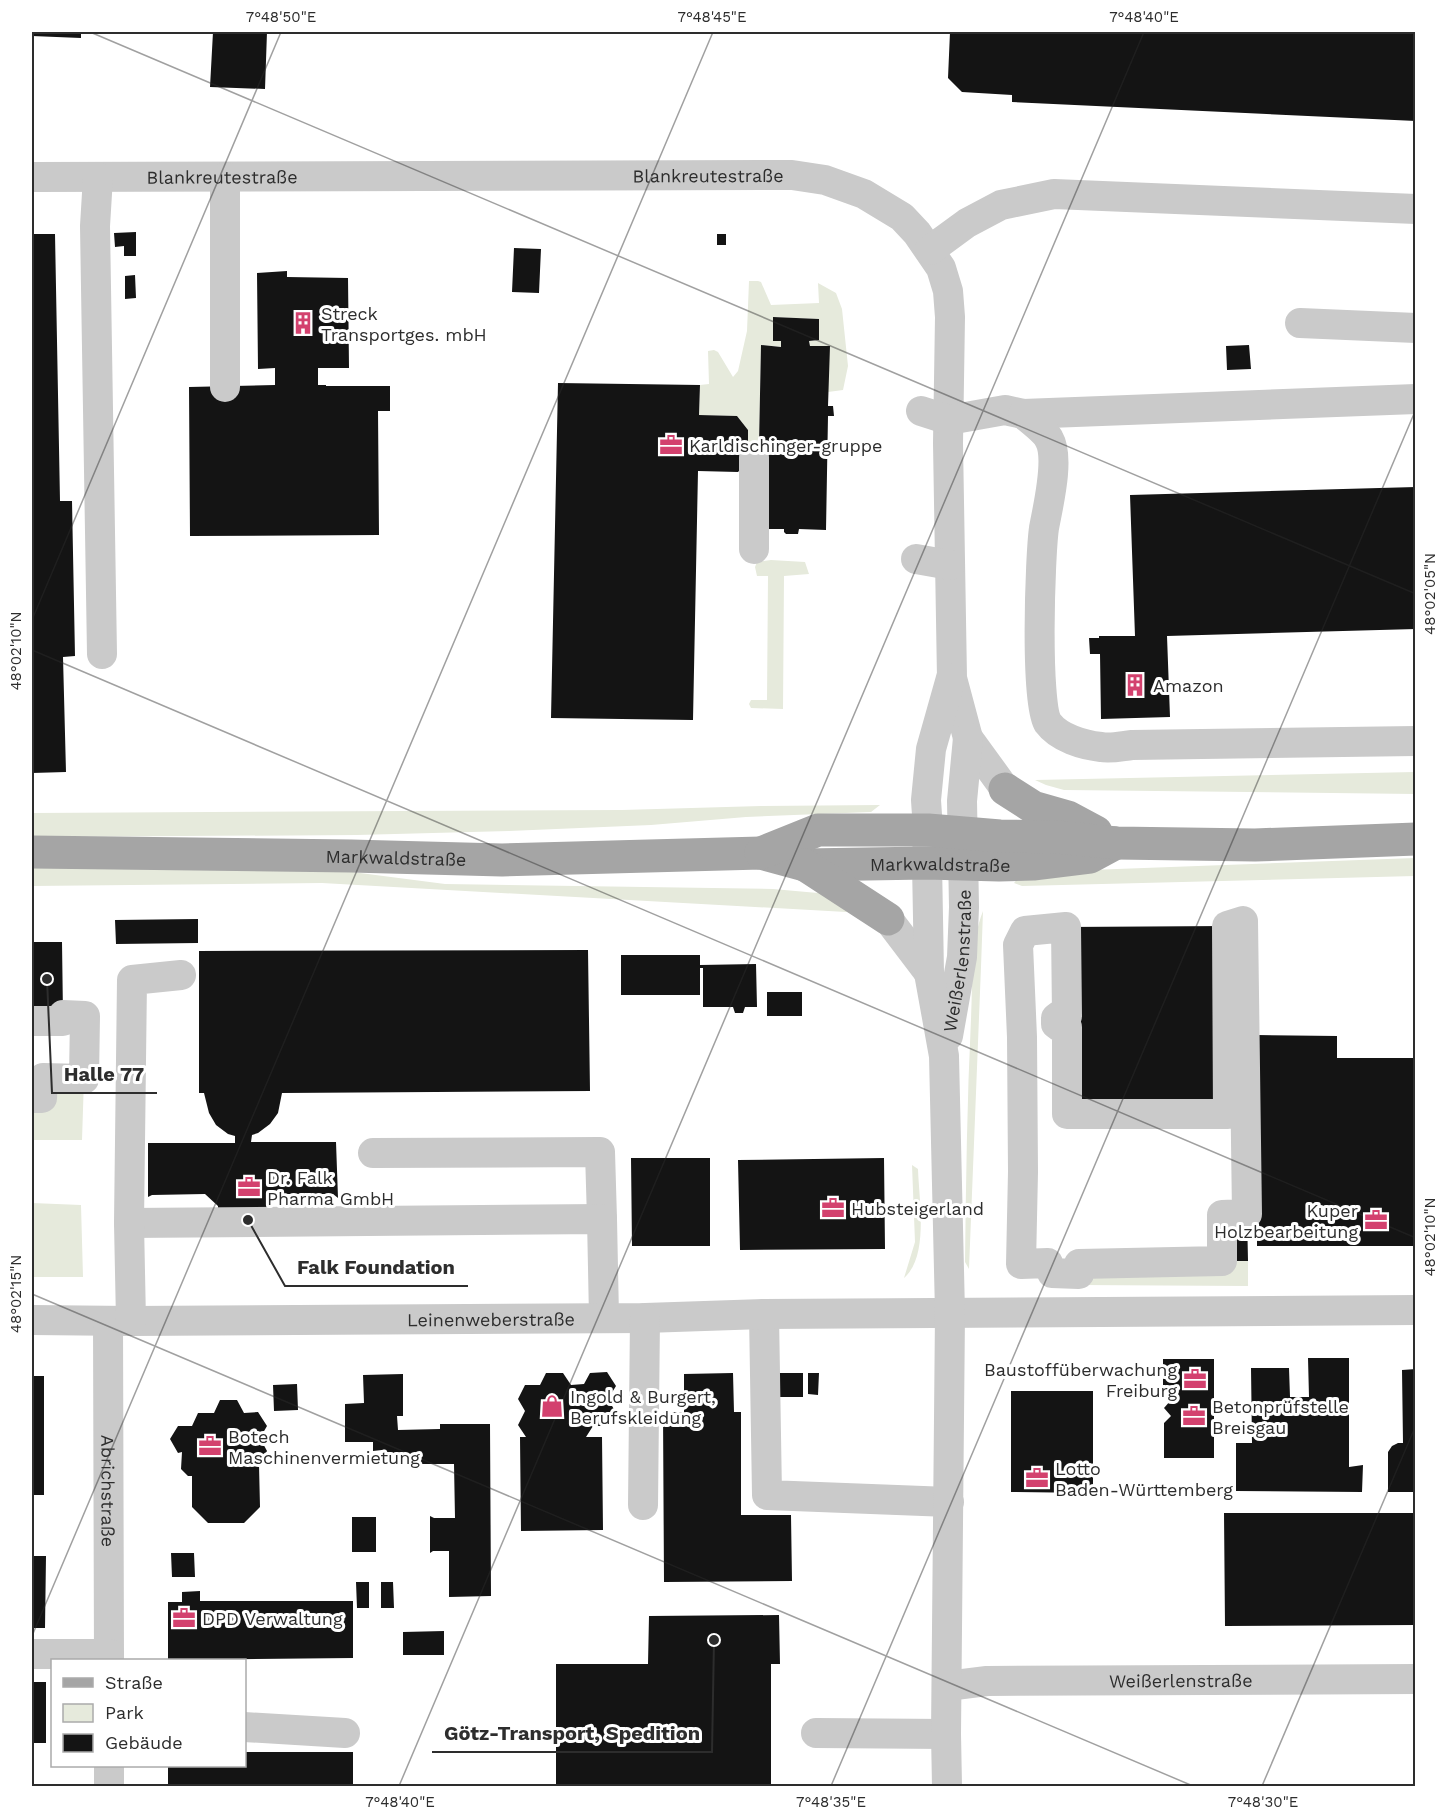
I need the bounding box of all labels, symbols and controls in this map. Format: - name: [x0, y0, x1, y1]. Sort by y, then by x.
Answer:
- text: 7°48'50"E: [246, 8, 316, 26]
- text: 7°48'45"E: [677, 8, 747, 26]
- text: 7°48'40"E: [1109, 8, 1179, 26]
- street label: Blankreutestraße: [632, 165, 784, 186]
- street label: Blankreutestraße: [146, 166, 298, 187]
- place label: Streck Transportges. mbH: [321, 303, 487, 345]
- building icon: Streck Transportges. mbH: [290, 310, 316, 336]
- office icon: Karldischinger-gruppe: [658, 432, 684, 458]
- place label: Karldischinger-gruppe: [689, 435, 882, 456]
- text: 48°02'05"N: [1421, 553, 1439, 635]
- text: 48°02'10"N: [7, 611, 25, 691]
- building icon: Amazon: [1122, 672, 1148, 698]
- place label: Amazon: [1153, 675, 1224, 696]
- street label: Markwaldstraße: [325, 845, 467, 870]
- street label: Markwaldstraße: [870, 852, 1011, 876]
- street label: Weißerlenstraße: [938, 889, 975, 1034]
- callout: Halle 77: [52, 1055, 157, 1093]
- text: Halle 77: [64, 1062, 144, 1086]
- place label: Dr. Falk Pharma GmbH: [267, 1167, 394, 1209]
- office icon: Dr. Falk Pharma GmbH: [236, 1174, 262, 1200]
- office icon: Hubsteigerland: [820, 1195, 846, 1221]
- text: 48°02'10"N: [1421, 1197, 1439, 1277]
- place label: Hubsteigerland: [851, 1198, 984, 1219]
- place label: Kuper Holzbearbeitung: [1214, 1200, 1358, 1242]
- office icon: Kuper Holzbearbeitung: [1363, 1207, 1389, 1233]
- callout: Falk Foundation: [285, 1248, 468, 1286]
- text: 48°02'15"N: [7, 1255, 25, 1333]
- text: Falk Foundation: [297, 1255, 455, 1279]
- street label: Leinenweberstraße: [407, 1308, 575, 1330]
- place label: Baustoffüberwachung Freiburg: [984, 1359, 1177, 1401]
- office icon: Baustoffüberwachung Freiburg: [1182, 1366, 1208, 1392]
- place label: Ingold & Burgert, Berufskleidung: [570, 1386, 716, 1428]
- shop icon: Ingold & Burgert, Berufskleidung: [539, 1393, 565, 1419]
- place label: Betonprüfstelle Breisgau: [1212, 1396, 1349, 1438]
- office icon: Betonprüfstelle Breisgau: [1181, 1403, 1207, 1429]
- place label: Botech Maschinenvermietung: [228, 1426, 420, 1468]
- office icon: Botech Maschinenvermietung: [197, 1433, 223, 1459]
- street label: Abrichstraße: [98, 1435, 119, 1547]
- place label: Lotto Baden-Württemberg: [1055, 1458, 1233, 1500]
- office icon: Lotto Baden-Württemberg: [1024, 1465, 1050, 1491]
- office icon: DPD Verwaltung: [171, 1605, 197, 1631]
- place label: DPD Verwaltung: [202, 1608, 343, 1629]
- legend: [51, 1659, 246, 1767]
- street label: Weißerlenstraße: [1109, 1669, 1253, 1691]
- text: Straße: [105, 1672, 163, 1693]
- text: Park: [105, 1702, 144, 1723]
- callout: Götz-Transport, Spedition: [432, 1714, 712, 1752]
- text: Götz-Transport, Spedition: [444, 1721, 700, 1745]
- text: Gebäude: [105, 1732, 183, 1753]
- text: 7°48'40"E: [365, 1793, 435, 1811]
- text: 7°48'35"E: [796, 1793, 866, 1811]
- text: 7°48'30"E: [1228, 1793, 1298, 1811]

